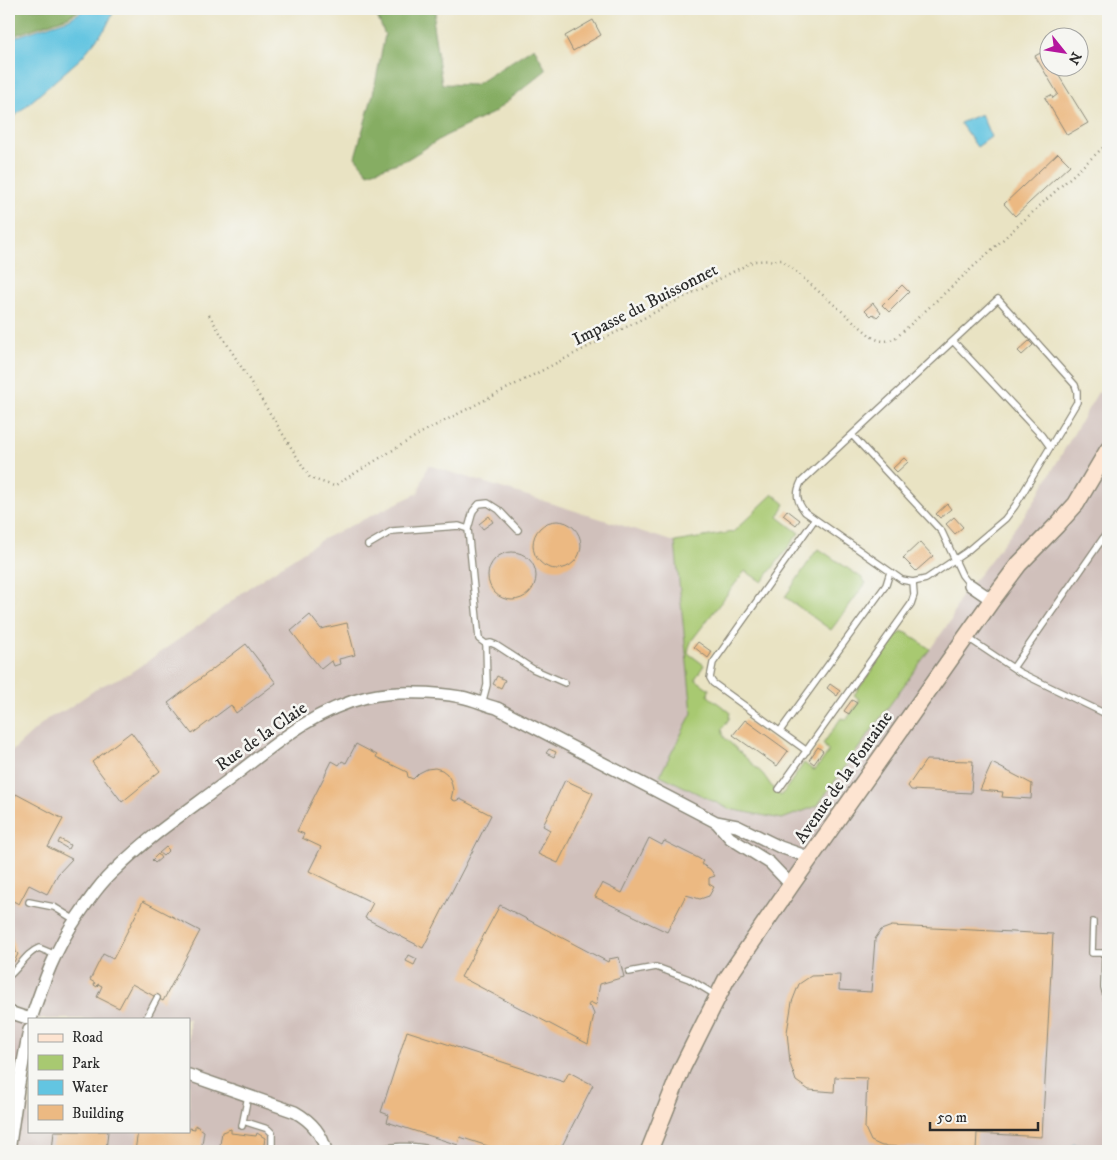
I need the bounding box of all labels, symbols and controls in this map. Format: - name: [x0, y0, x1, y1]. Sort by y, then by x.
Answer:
- north arrow: [1040, 28, 1090, 78]
- text: N: [1063, 49, 1085, 68]
- street label: Impasse du Buissonnet: [569, 259, 722, 351]
- street label: Rue de la Claie: [212, 697, 311, 776]
- street label: Avenue de la Fontaine: [790, 707, 898, 848]
- legend: [28, 1018, 190, 1132]
- text: Road: [72, 1028, 104, 1047]
- text: Park: [72, 1054, 101, 1073]
- text: Water: [71, 1078, 108, 1097]
- scale bar: [930, 1100, 1037, 1132]
- text: Building: [72, 1104, 124, 1123]
- text: 50 m: [937, 1108, 967, 1127]

